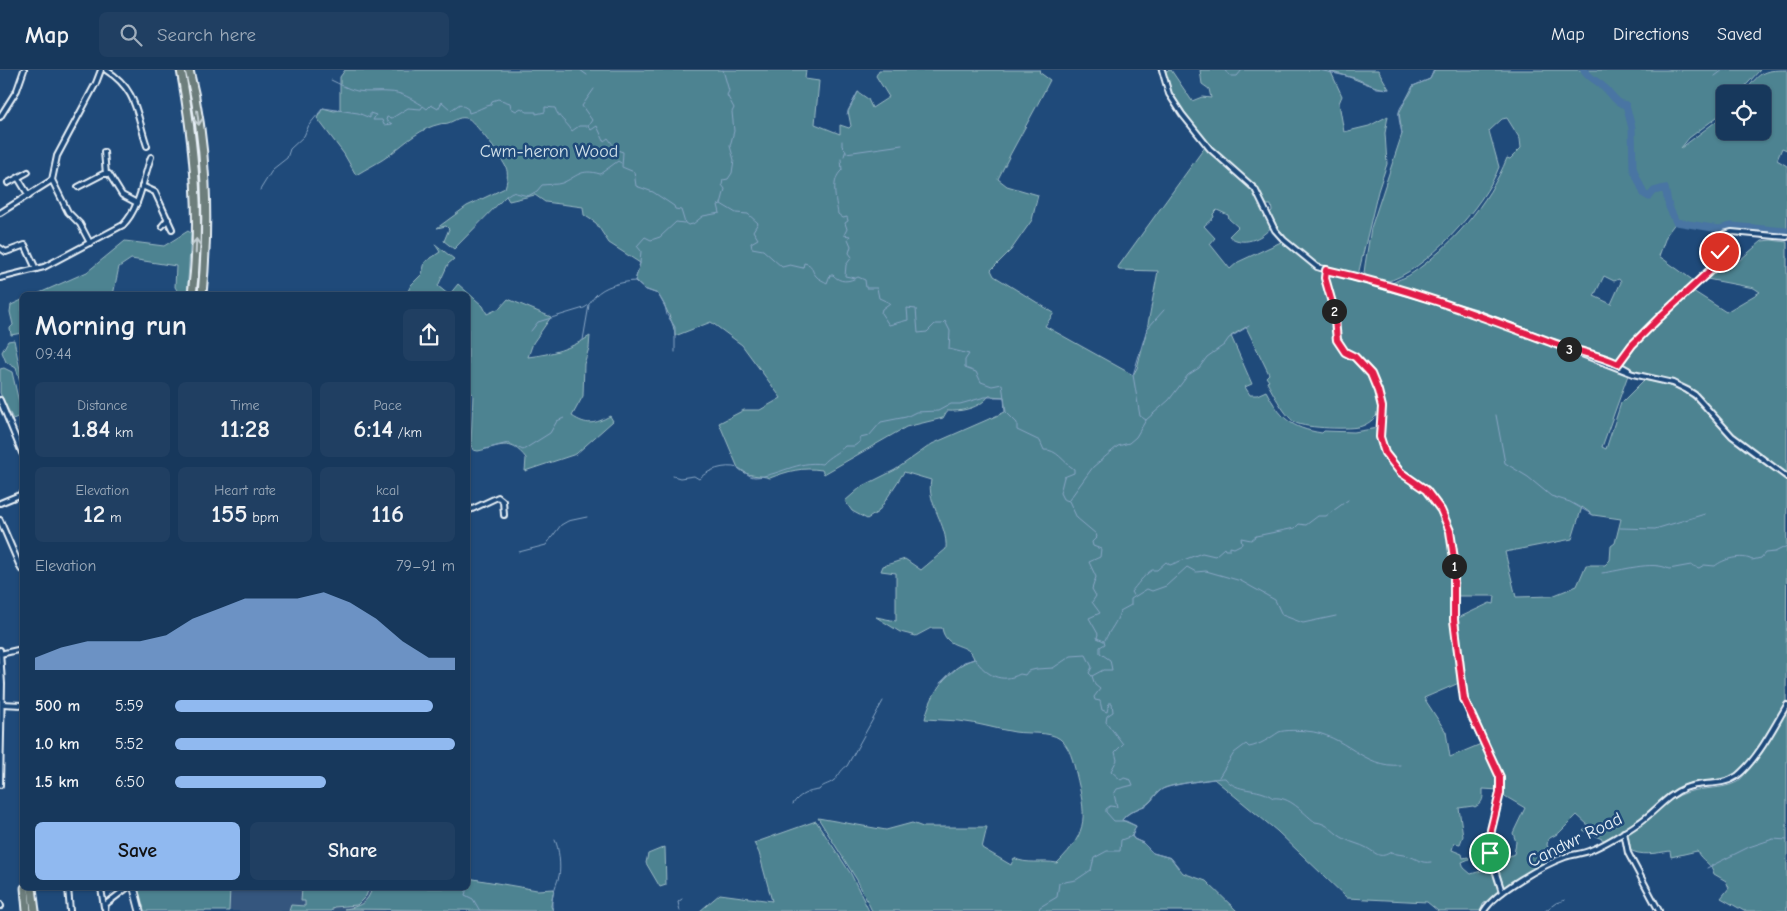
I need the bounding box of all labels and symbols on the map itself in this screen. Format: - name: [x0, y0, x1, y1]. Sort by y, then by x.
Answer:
- one-way arrow: [193, 110, 203, 126]
- park label: Cwm-heron Wood: [480, 141, 618, 162]
- pin: [1699, 231, 1741, 273]
- one-way arrow: [191, 239, 200, 255]
- pin: 2: [1322, 298, 1346, 324]
- pin: 3: [1556, 336, 1582, 362]
- pin: 1: [1442, 554, 1466, 578]
- street label: Candwr Road: [1524, 808, 1626, 872]
- pin: [1469, 832, 1511, 874]

